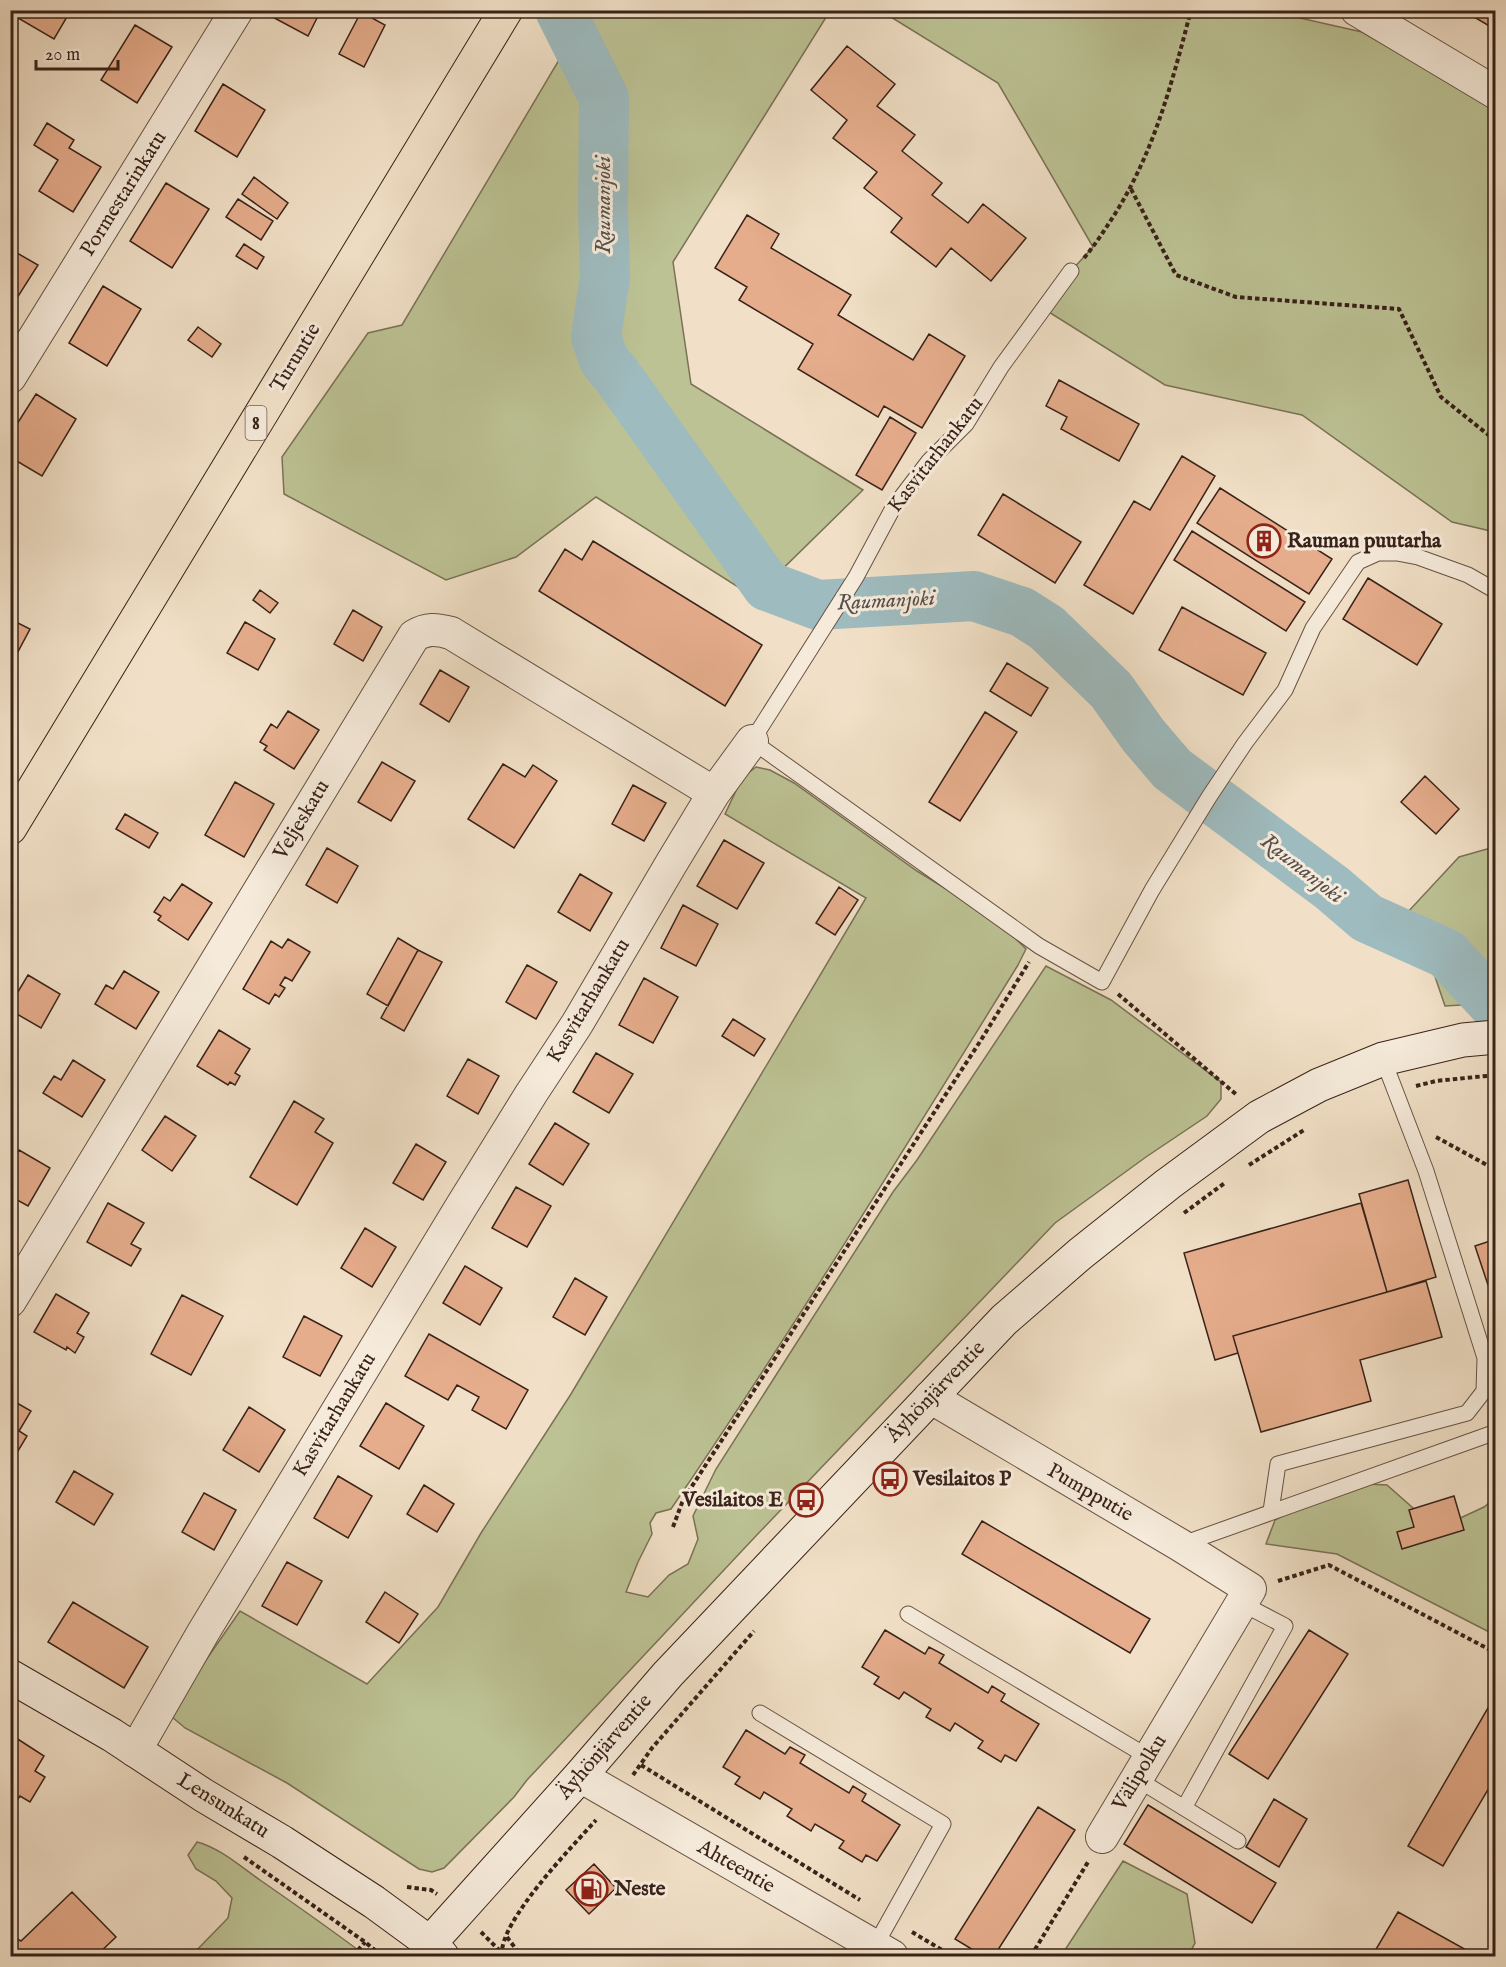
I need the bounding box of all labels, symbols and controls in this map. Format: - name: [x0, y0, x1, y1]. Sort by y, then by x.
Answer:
- scale bar: [36, 33, 118, 71]
- text: 20 m: [45, 44, 80, 67]
- street label: Pormestarinkatu: [75, 126, 173, 262]
- water label: Raumanjoki: [590, 154, 618, 254]
- street label: Turuntie: [265, 318, 327, 398]
- street label: Kasvitarhankatu: [882, 391, 990, 519]
- road number: 8: [246, 406, 266, 440]
- building icon: Rauman puutarha: [1246, 523, 1282, 559]
- place label: Rauman puutarha: [1287, 528, 1442, 555]
- water label: Raumanjoki: [836, 584, 937, 618]
- street label: Veljeskatu: [267, 775, 336, 866]
- water label: Raumanjoki: [1255, 828, 1351, 911]
- street label: Kasvitarhankatu: [541, 934, 637, 1068]
- street label: Äyhönjärventie: [879, 1334, 992, 1449]
- street label: Kasvitarhankatu: [287, 1348, 383, 1482]
- street label: Pumpputie: [1042, 1458, 1138, 1529]
- bus stop icon: Vesilaitos P: [872, 1461, 908, 1497]
- place label: Vesilaitos P: [912, 1466, 1012, 1493]
- bus stop icon: Vesilaitos E: [788, 1482, 824, 1518]
- place label: Vesilaitos E: [681, 1487, 783, 1514]
- street label: Äyhönjärventie: [550, 1688, 659, 1806]
- street label: Välipolku: [1106, 1730, 1173, 1817]
- street label: Lensunkatu: [172, 1767, 274, 1845]
- street label: Ahteentie: [691, 1833, 780, 1900]
- fuel station icon: Neste: [573, 1871, 609, 1907]
- place label: Neste: [613, 1876, 666, 1903]

